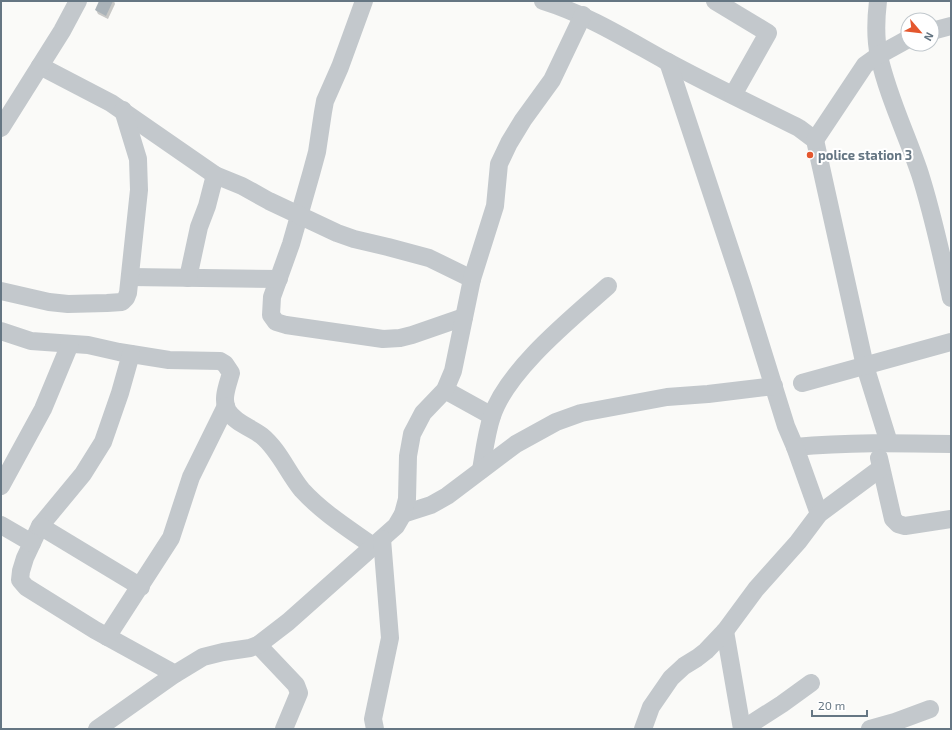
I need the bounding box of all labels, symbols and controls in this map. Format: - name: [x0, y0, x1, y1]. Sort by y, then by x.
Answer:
- north arrow: [900, 12, 940, 52]
- text: N: [922, 30, 937, 44]
- place label: police station 3: [818, 147, 912, 163]
- marker: police station 3: [805, 150, 815, 160]
- scale bar: [812, 692, 867, 718]
- text: 20 m: [818, 698, 845, 712]

